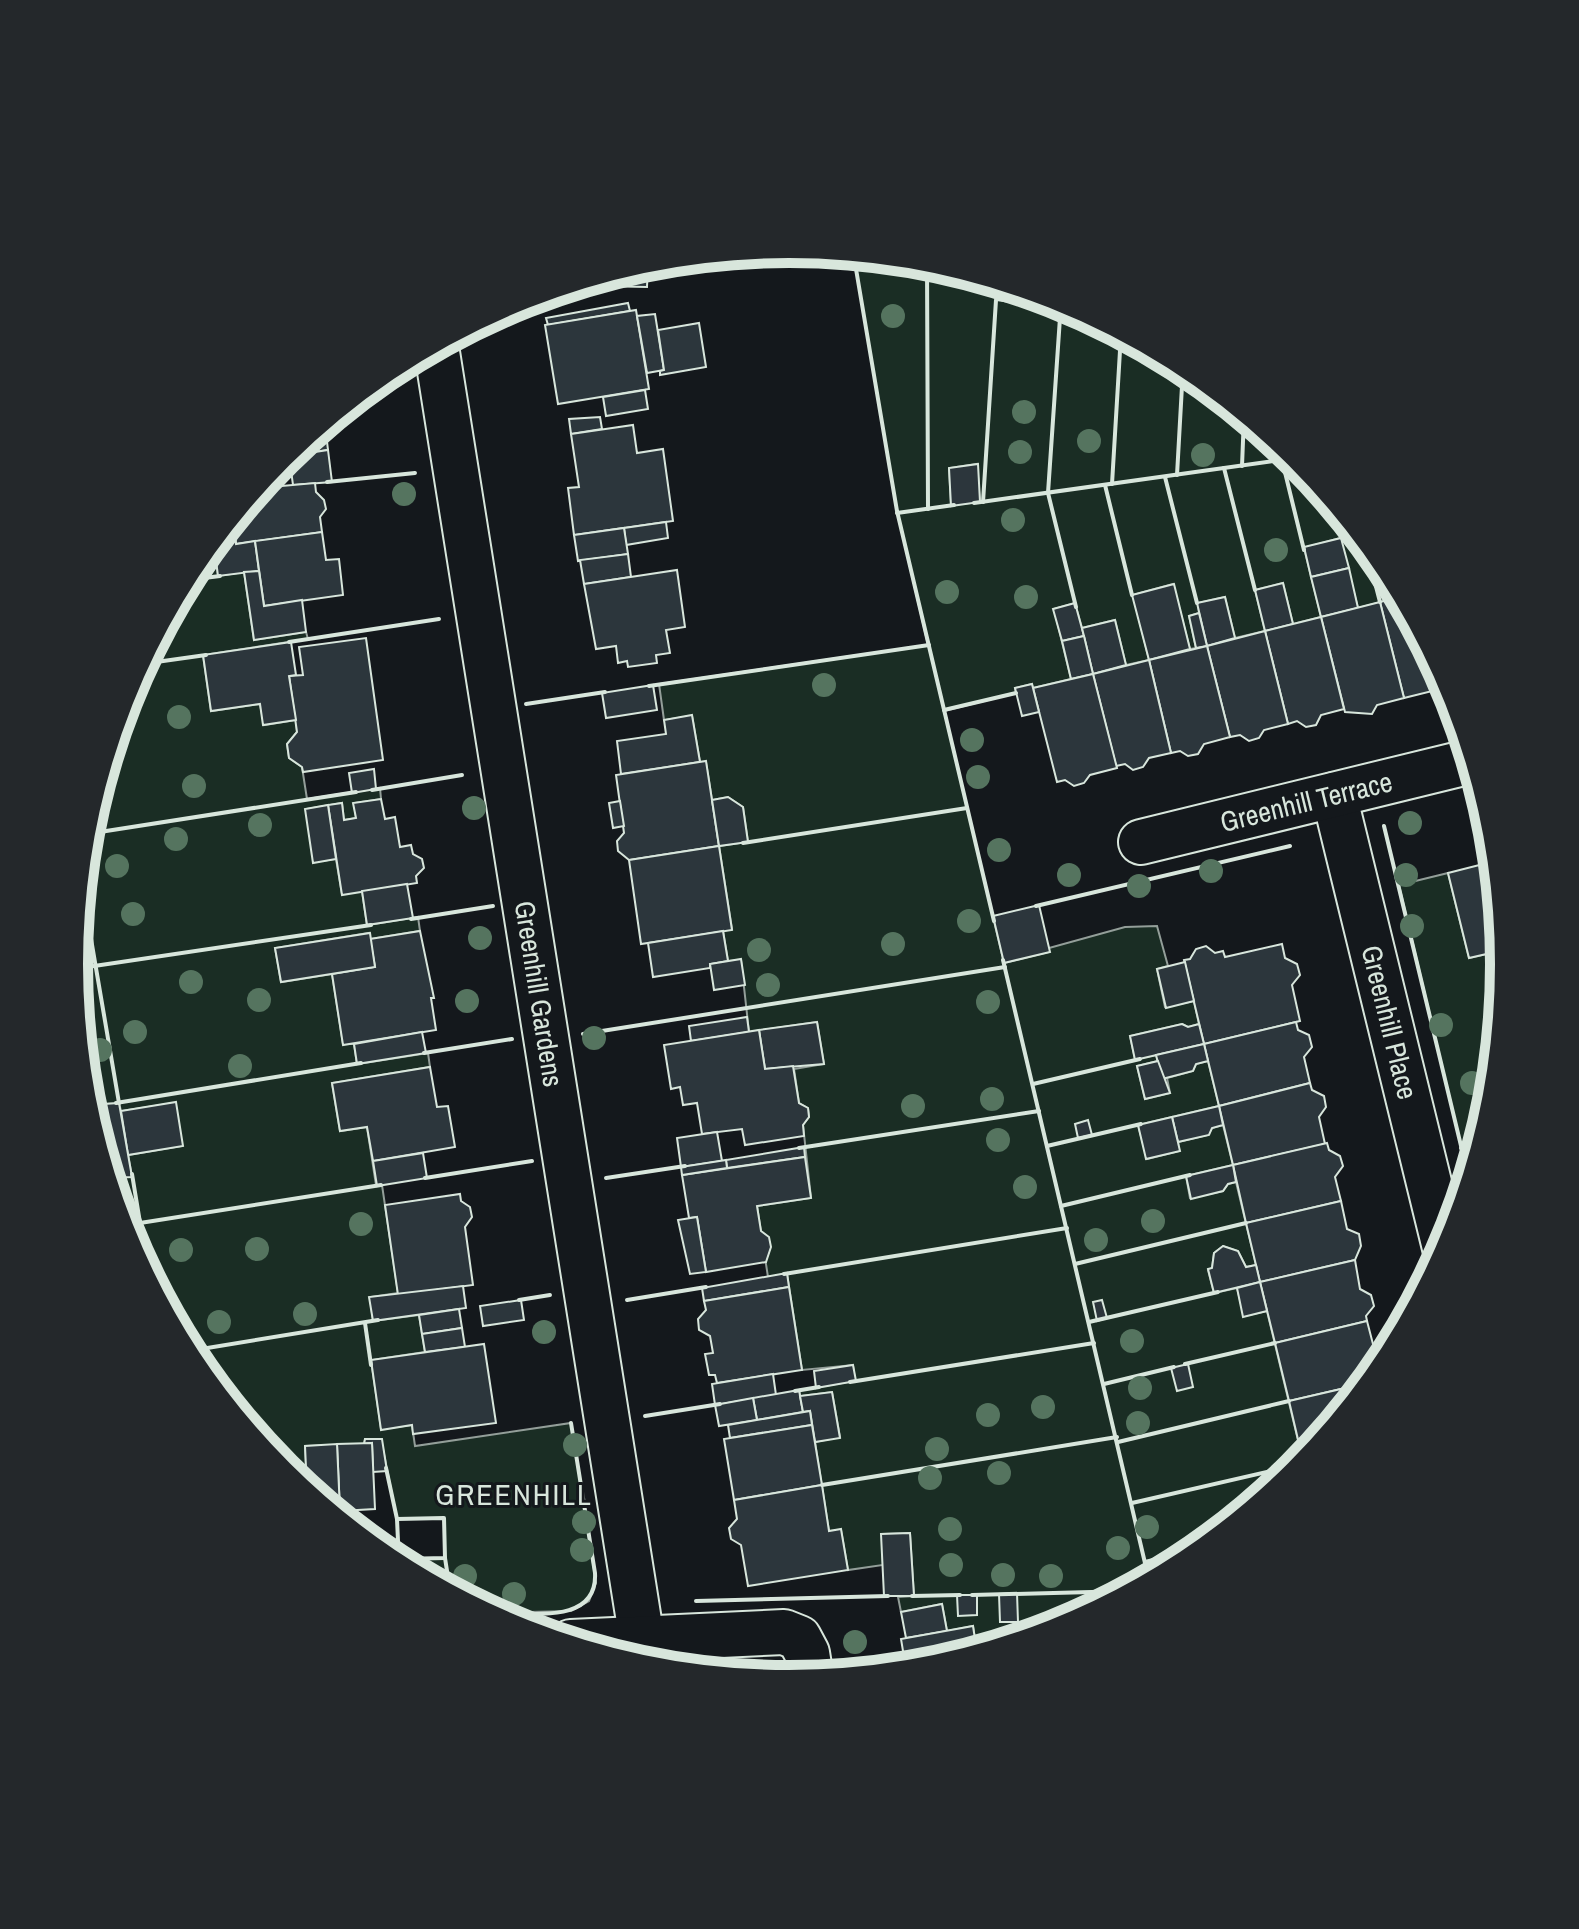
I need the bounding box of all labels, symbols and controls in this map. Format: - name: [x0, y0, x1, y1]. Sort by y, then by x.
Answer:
- street label: Greenhill Terrace: [1216, 762, 1396, 841]
- street label: Greenhill Gardens: [506, 898, 573, 1090]
- street label: Greenhill Place: [1353, 941, 1427, 1103]
- district label: GREENHILL: [435, 1474, 593, 1514]

